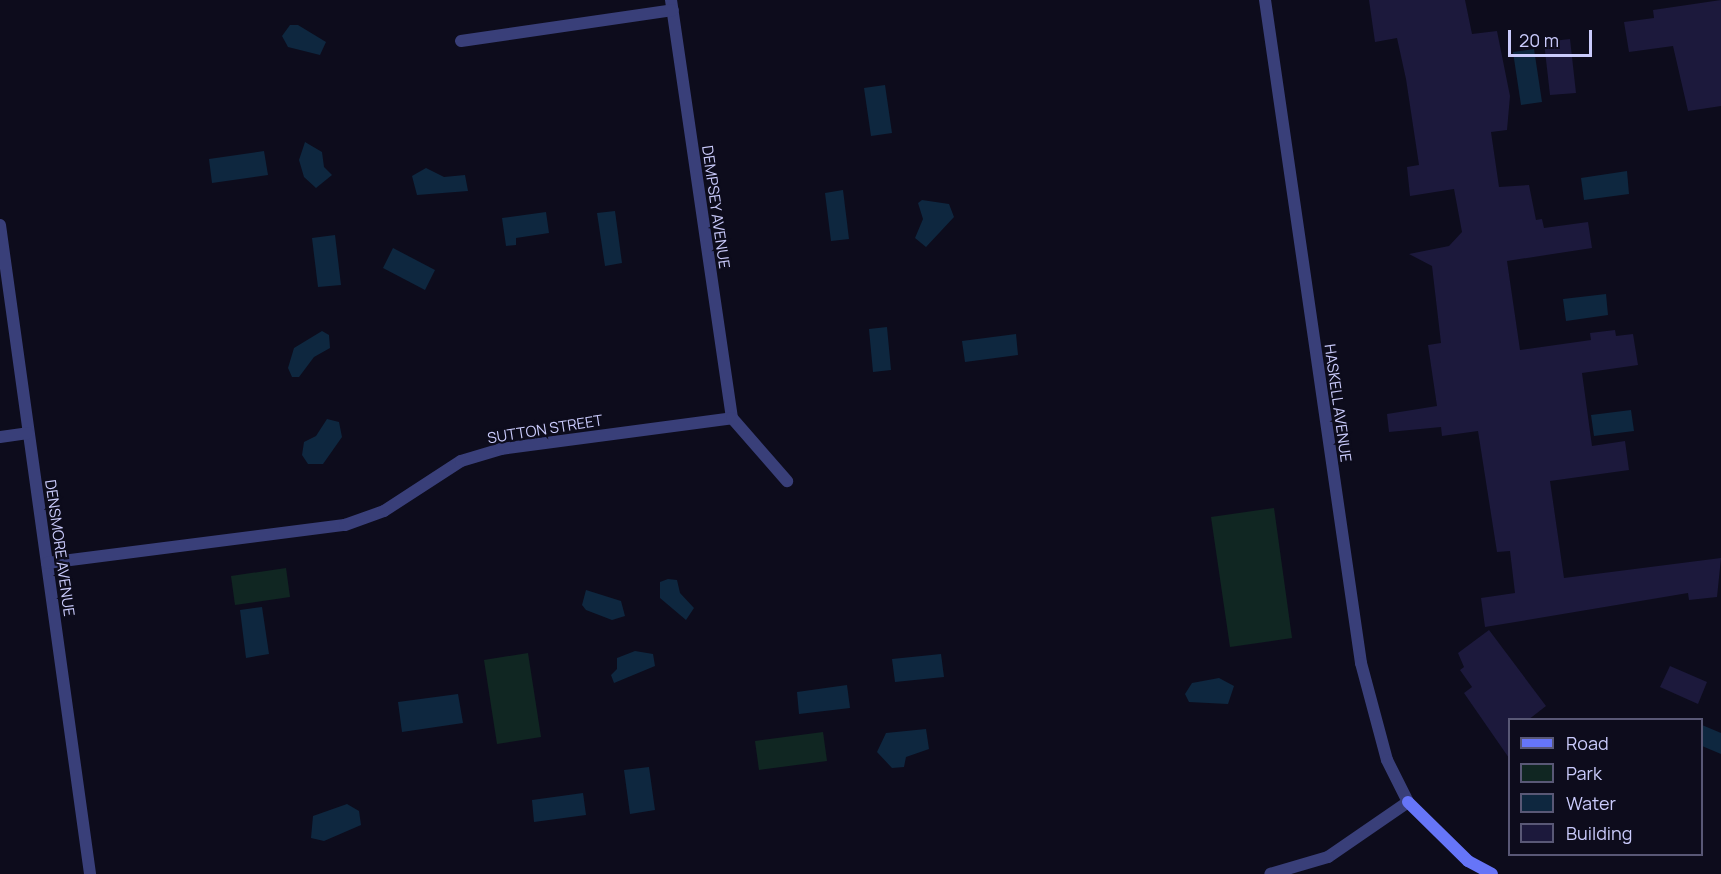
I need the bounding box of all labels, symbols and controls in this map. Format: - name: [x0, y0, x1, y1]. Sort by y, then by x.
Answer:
- scale bar: [1511, 18, 1595, 56]
- text: 20 m: [1519, 28, 1559, 52]
- street label: DEMPSEY AVENUE: [698, 144, 734, 270]
- street label: HASKELL AVENUE: [1321, 342, 1355, 464]
- street label: SUTTON STREET: [486, 411, 604, 447]
- street label: DENSMORE AVENUE: [41, 478, 79, 618]
- legend: [1508, 718, 1703, 856]
- text: Road: [1566, 731, 1609, 755]
- text: Park: [1566, 761, 1602, 785]
- text: Water: [1566, 791, 1616, 815]
- text: Building: [1566, 821, 1632, 845]

